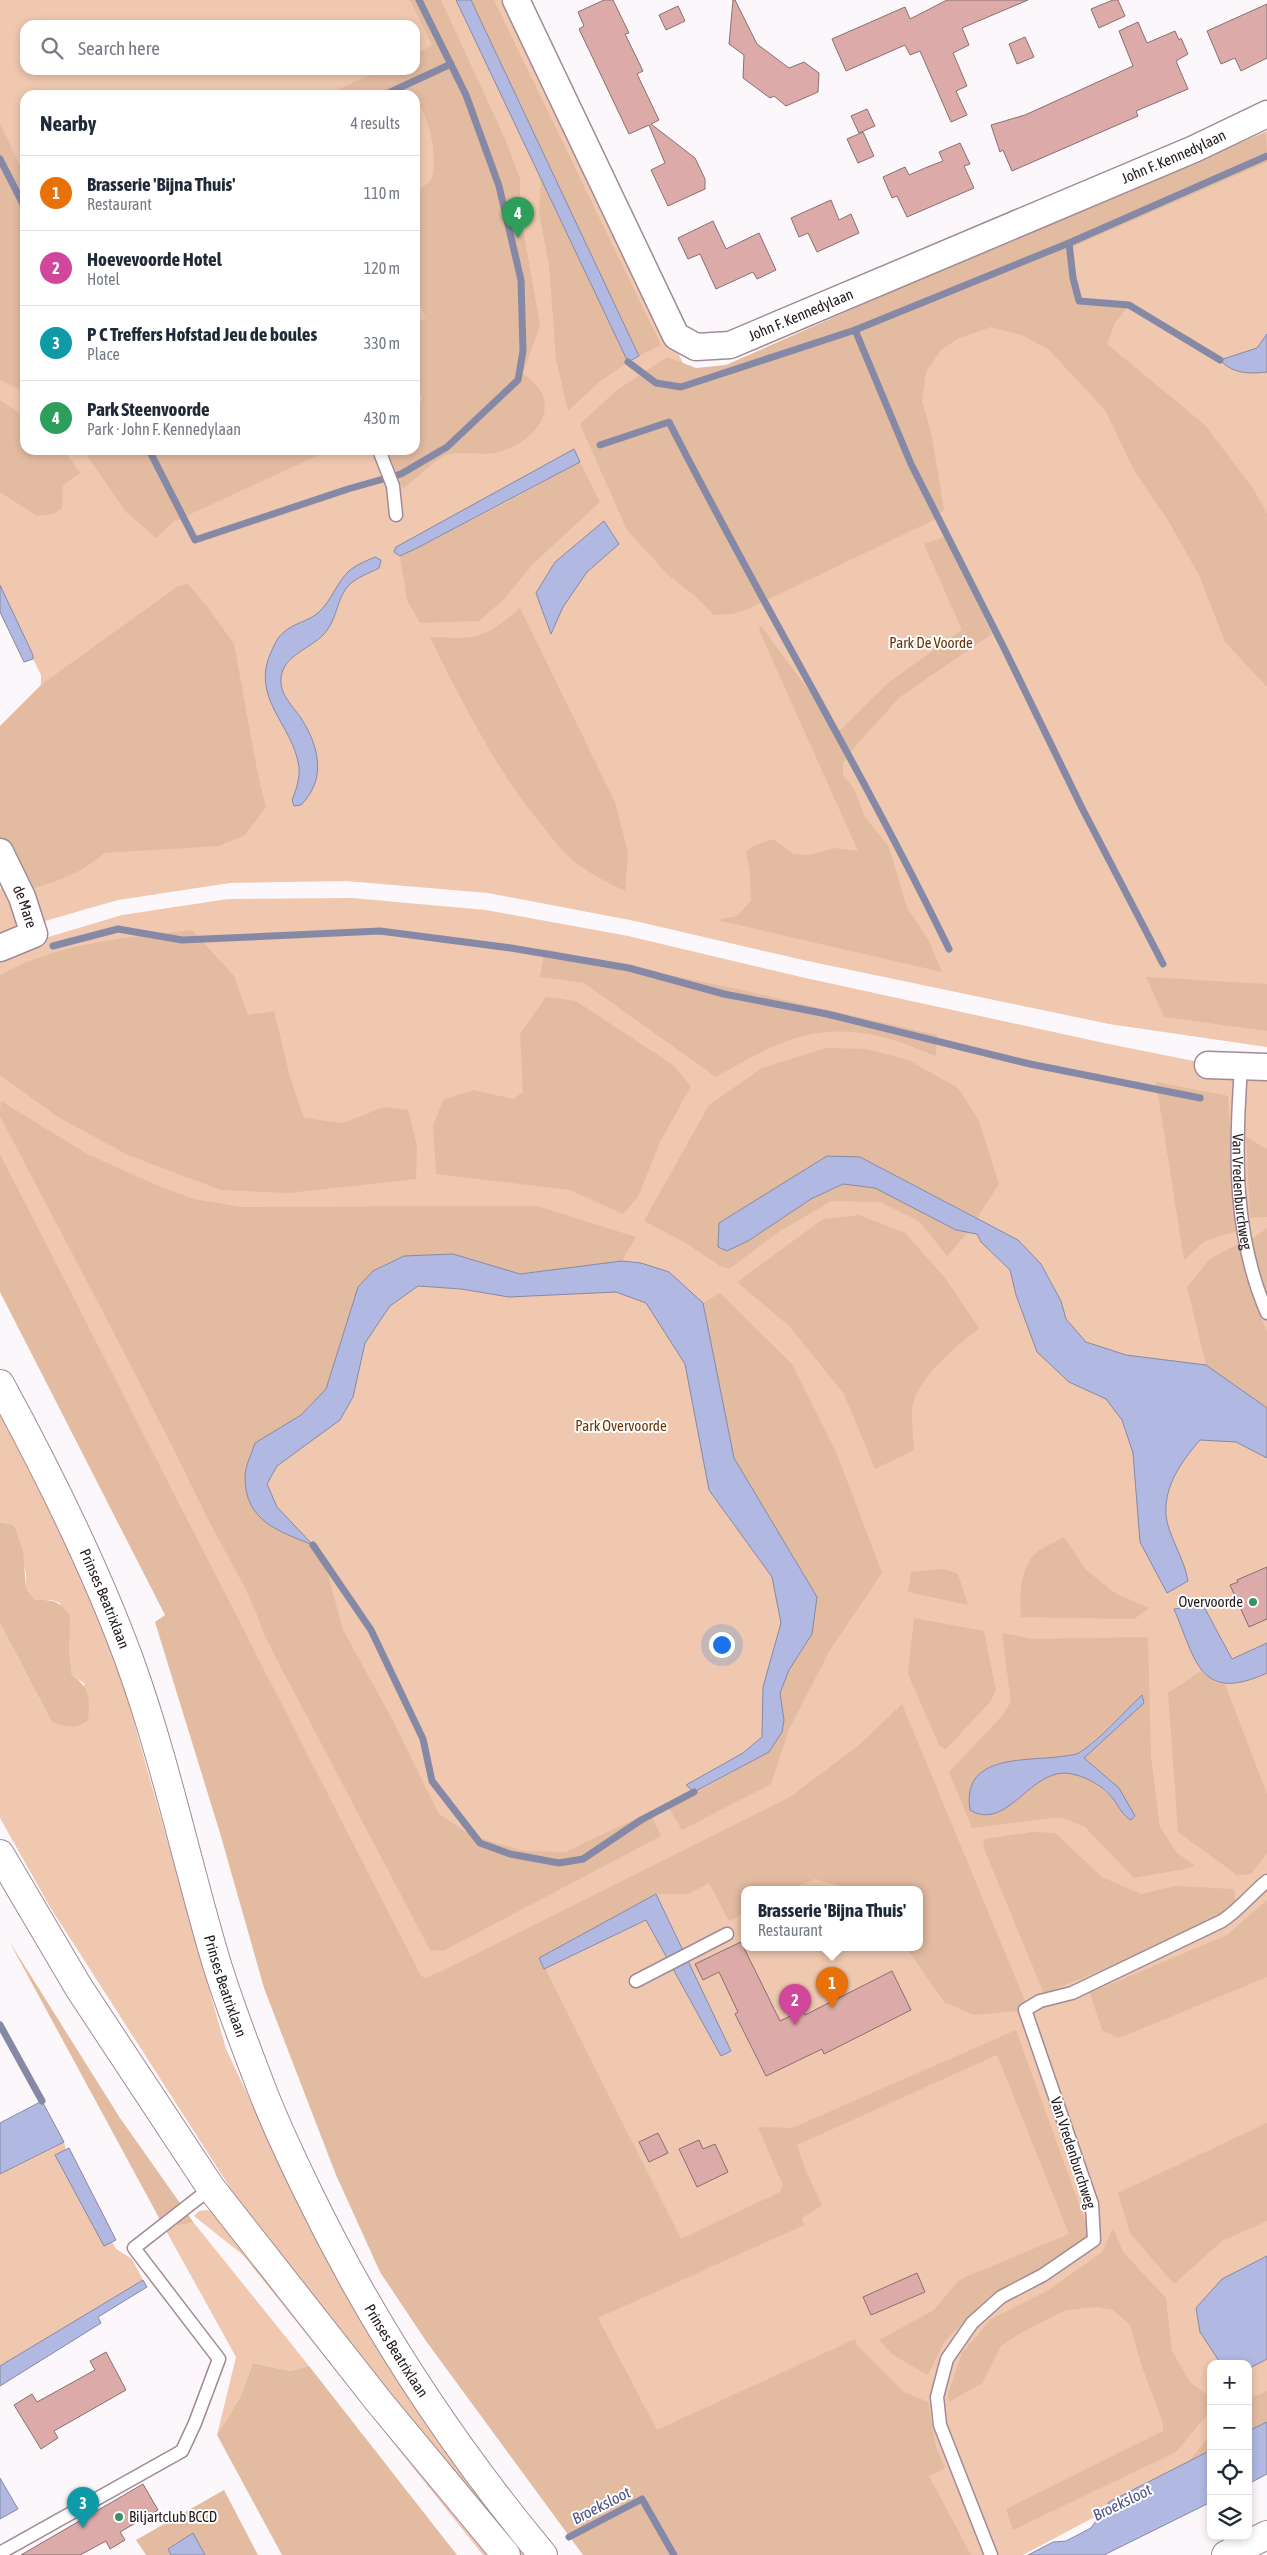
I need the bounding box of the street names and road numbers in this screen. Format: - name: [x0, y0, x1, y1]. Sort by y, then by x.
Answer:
- street label: John F. Kennedylaan: [1119, 126, 1228, 187]
- street label: John F. Kennedylaan: [746, 285, 856, 344]
- street label: de Mare: [9, 882, 41, 930]
- street label: Van Vredenburchweg: [1230, 1133, 1256, 1252]
- street label: Prinses Beatrixlaan: [76, 1546, 133, 1651]
- street label: Prinses Beatrixlaan: [201, 1933, 250, 2039]
- street label: Van Vredenburchweg: [1047, 2095, 1100, 2211]
- street label: Prinses Beatrixlaan: [361, 2301, 432, 2400]

